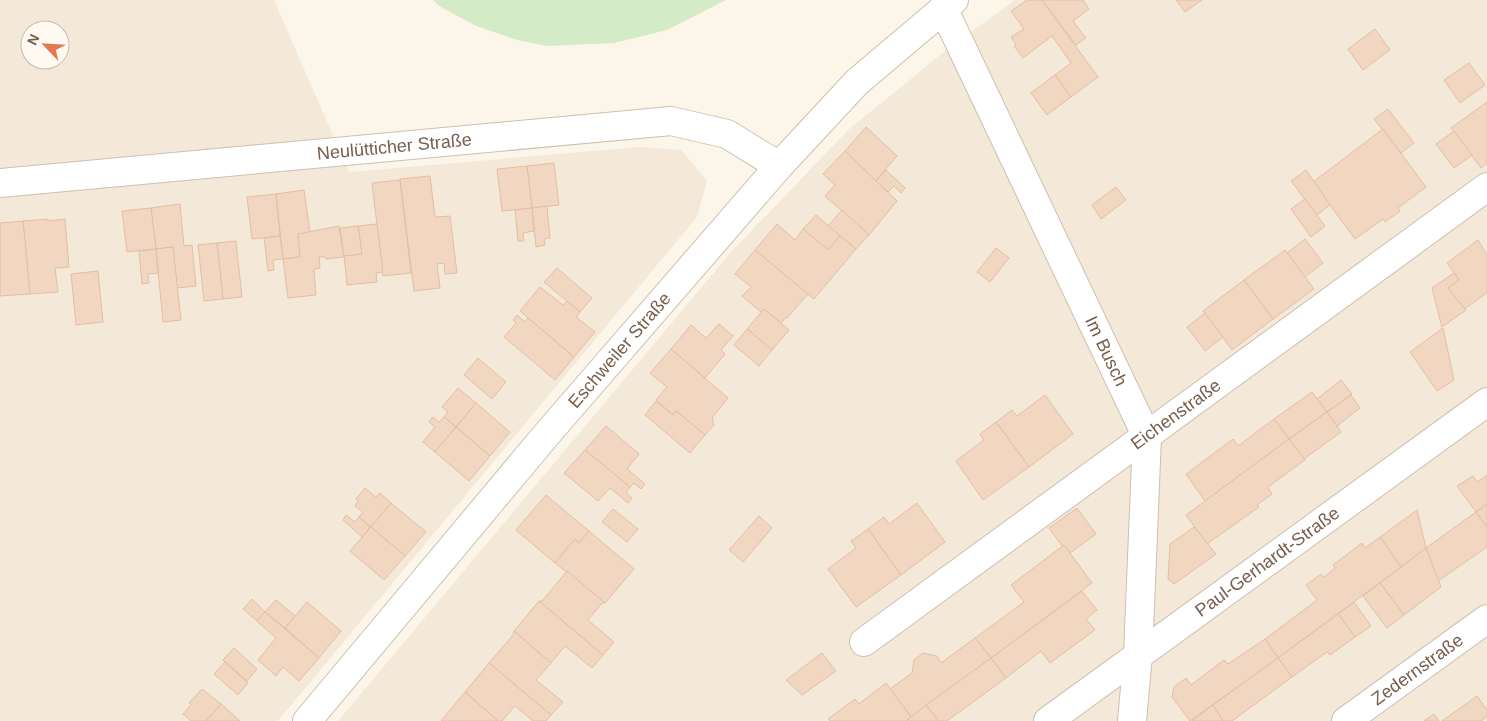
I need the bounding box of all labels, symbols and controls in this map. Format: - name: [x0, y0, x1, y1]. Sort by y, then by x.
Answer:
- north arrow: [20, 20, 70, 70]
- text: N: [24, 32, 43, 47]
- street label: Neulütticher Straße: [316, 129, 473, 164]
- street label: Eschweiler Straße: [564, 288, 675, 412]
- street label: Im Busch: [1081, 313, 1131, 389]
- street label: Eichenstraße: [1127, 375, 1224, 454]
- street label: Paul-Gerhardt-Straße: [1191, 503, 1343, 621]
- street label: Zedernstraße: [1368, 630, 1467, 709]

